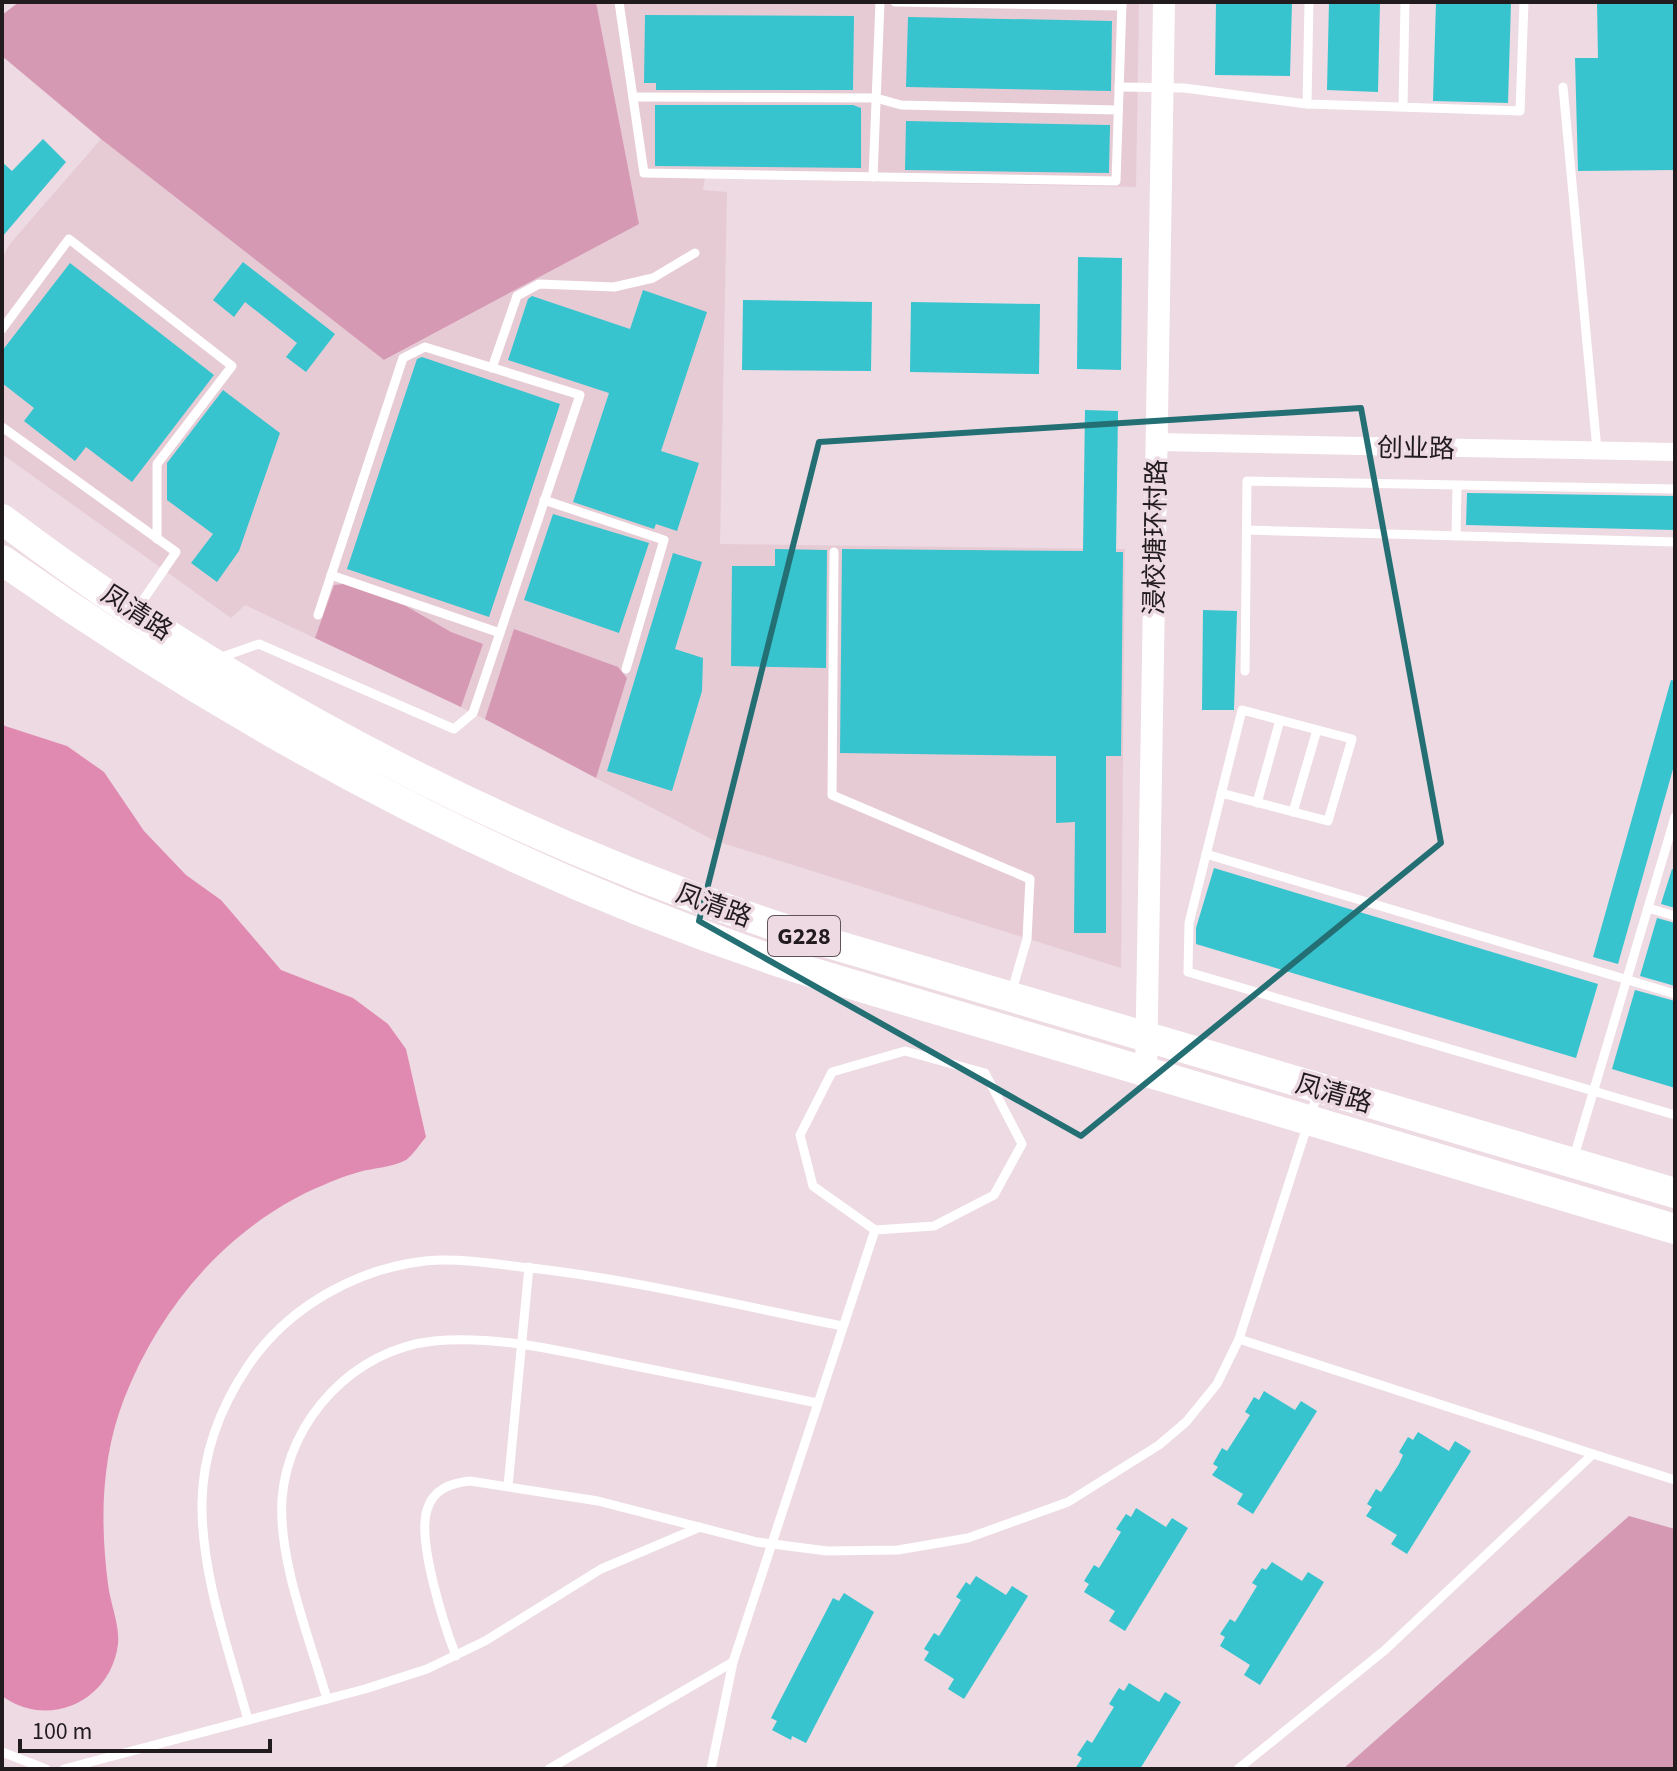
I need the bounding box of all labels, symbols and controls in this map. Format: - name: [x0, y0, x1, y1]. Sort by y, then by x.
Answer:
- street label: 创业路: [1377, 429, 1455, 468]
- street label: 浸校塘环村路: [1136, 459, 1175, 615]
- street label: 凤清路: [94, 576, 180, 649]
- street label: 凤清路: [671, 875, 757, 936]
- road number: G228: [768, 916, 840, 956]
- street label: 凤清路: [1291, 1065, 1376, 1122]
- scale bar: [20, 1703, 270, 1753]
- text: 100 m: [32, 1714, 92, 1749]

